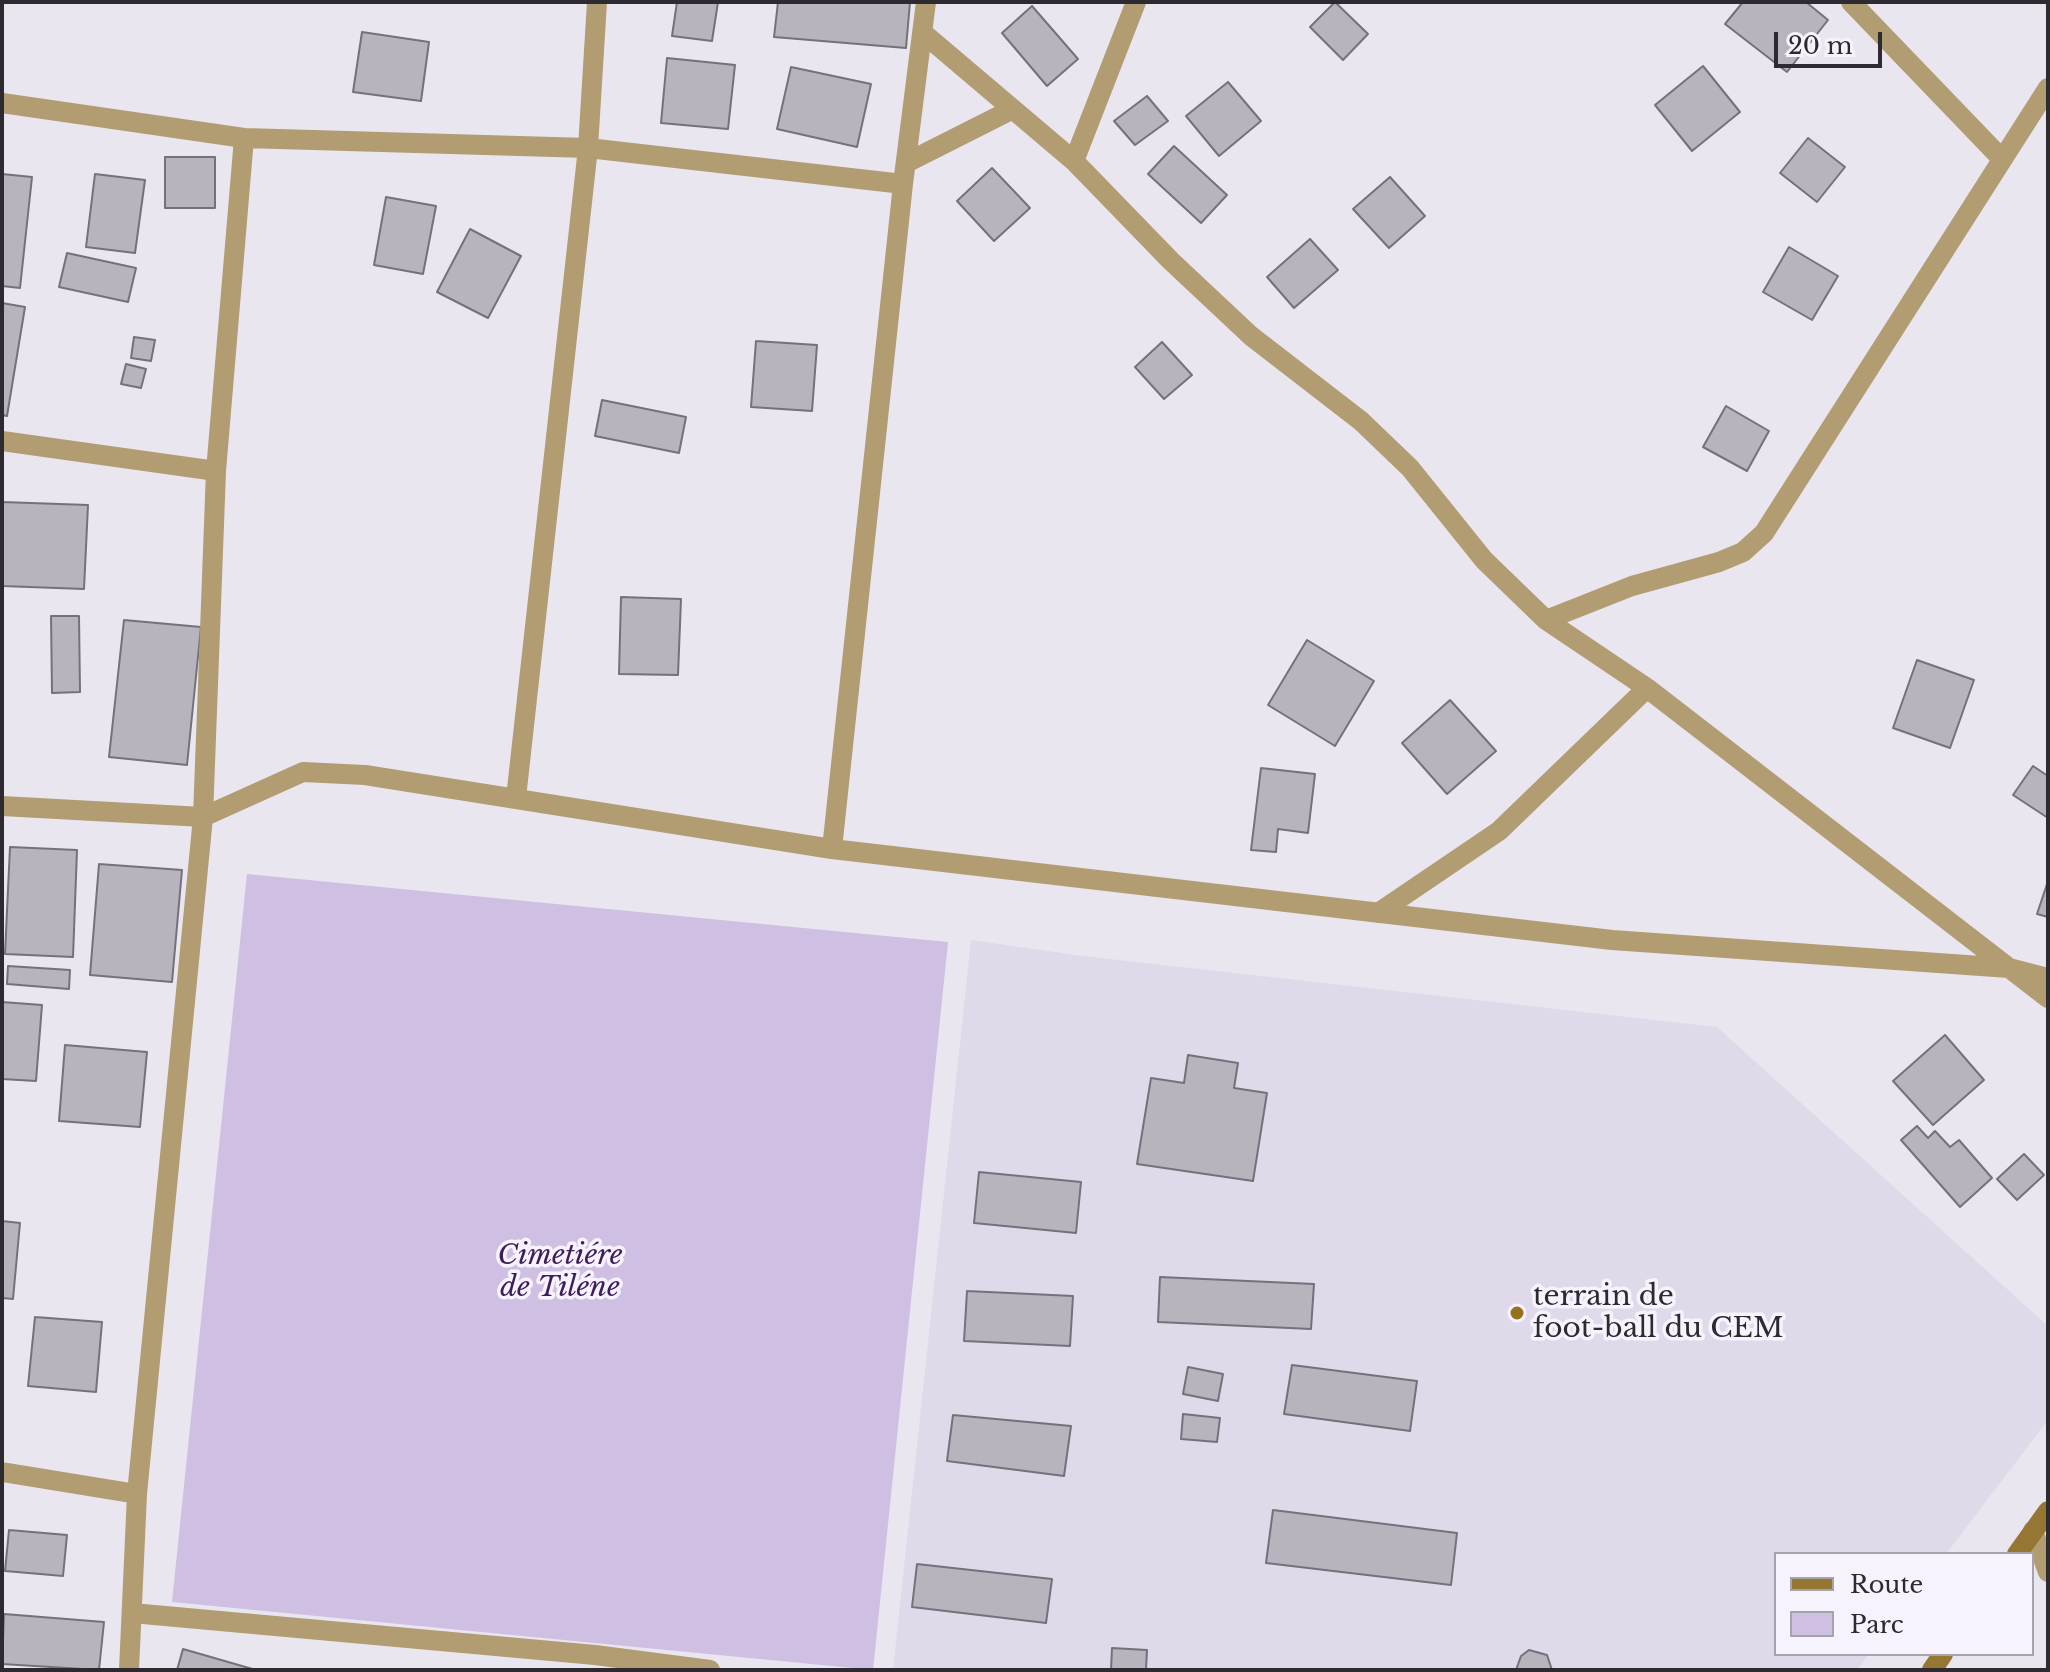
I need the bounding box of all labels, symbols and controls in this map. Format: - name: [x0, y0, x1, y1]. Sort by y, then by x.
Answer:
- scale bar: [1778, 16, 1886, 66]
- text: 20 m: [1788, 31, 1853, 60]
- park label: Cimetiére de Tiléne: [498, 1239, 622, 1305]
- place label: terrain de foot-ball du CEM: [1533, 1280, 1783, 1346]
- marker: terrain de foot-ball du CEM: [1508, 1304, 1526, 1322]
- legend: [1774, 1552, 2034, 1656]
- text: Route: [1850, 1570, 1923, 1599]
- text: Parc: [1850, 1610, 1904, 1639]

